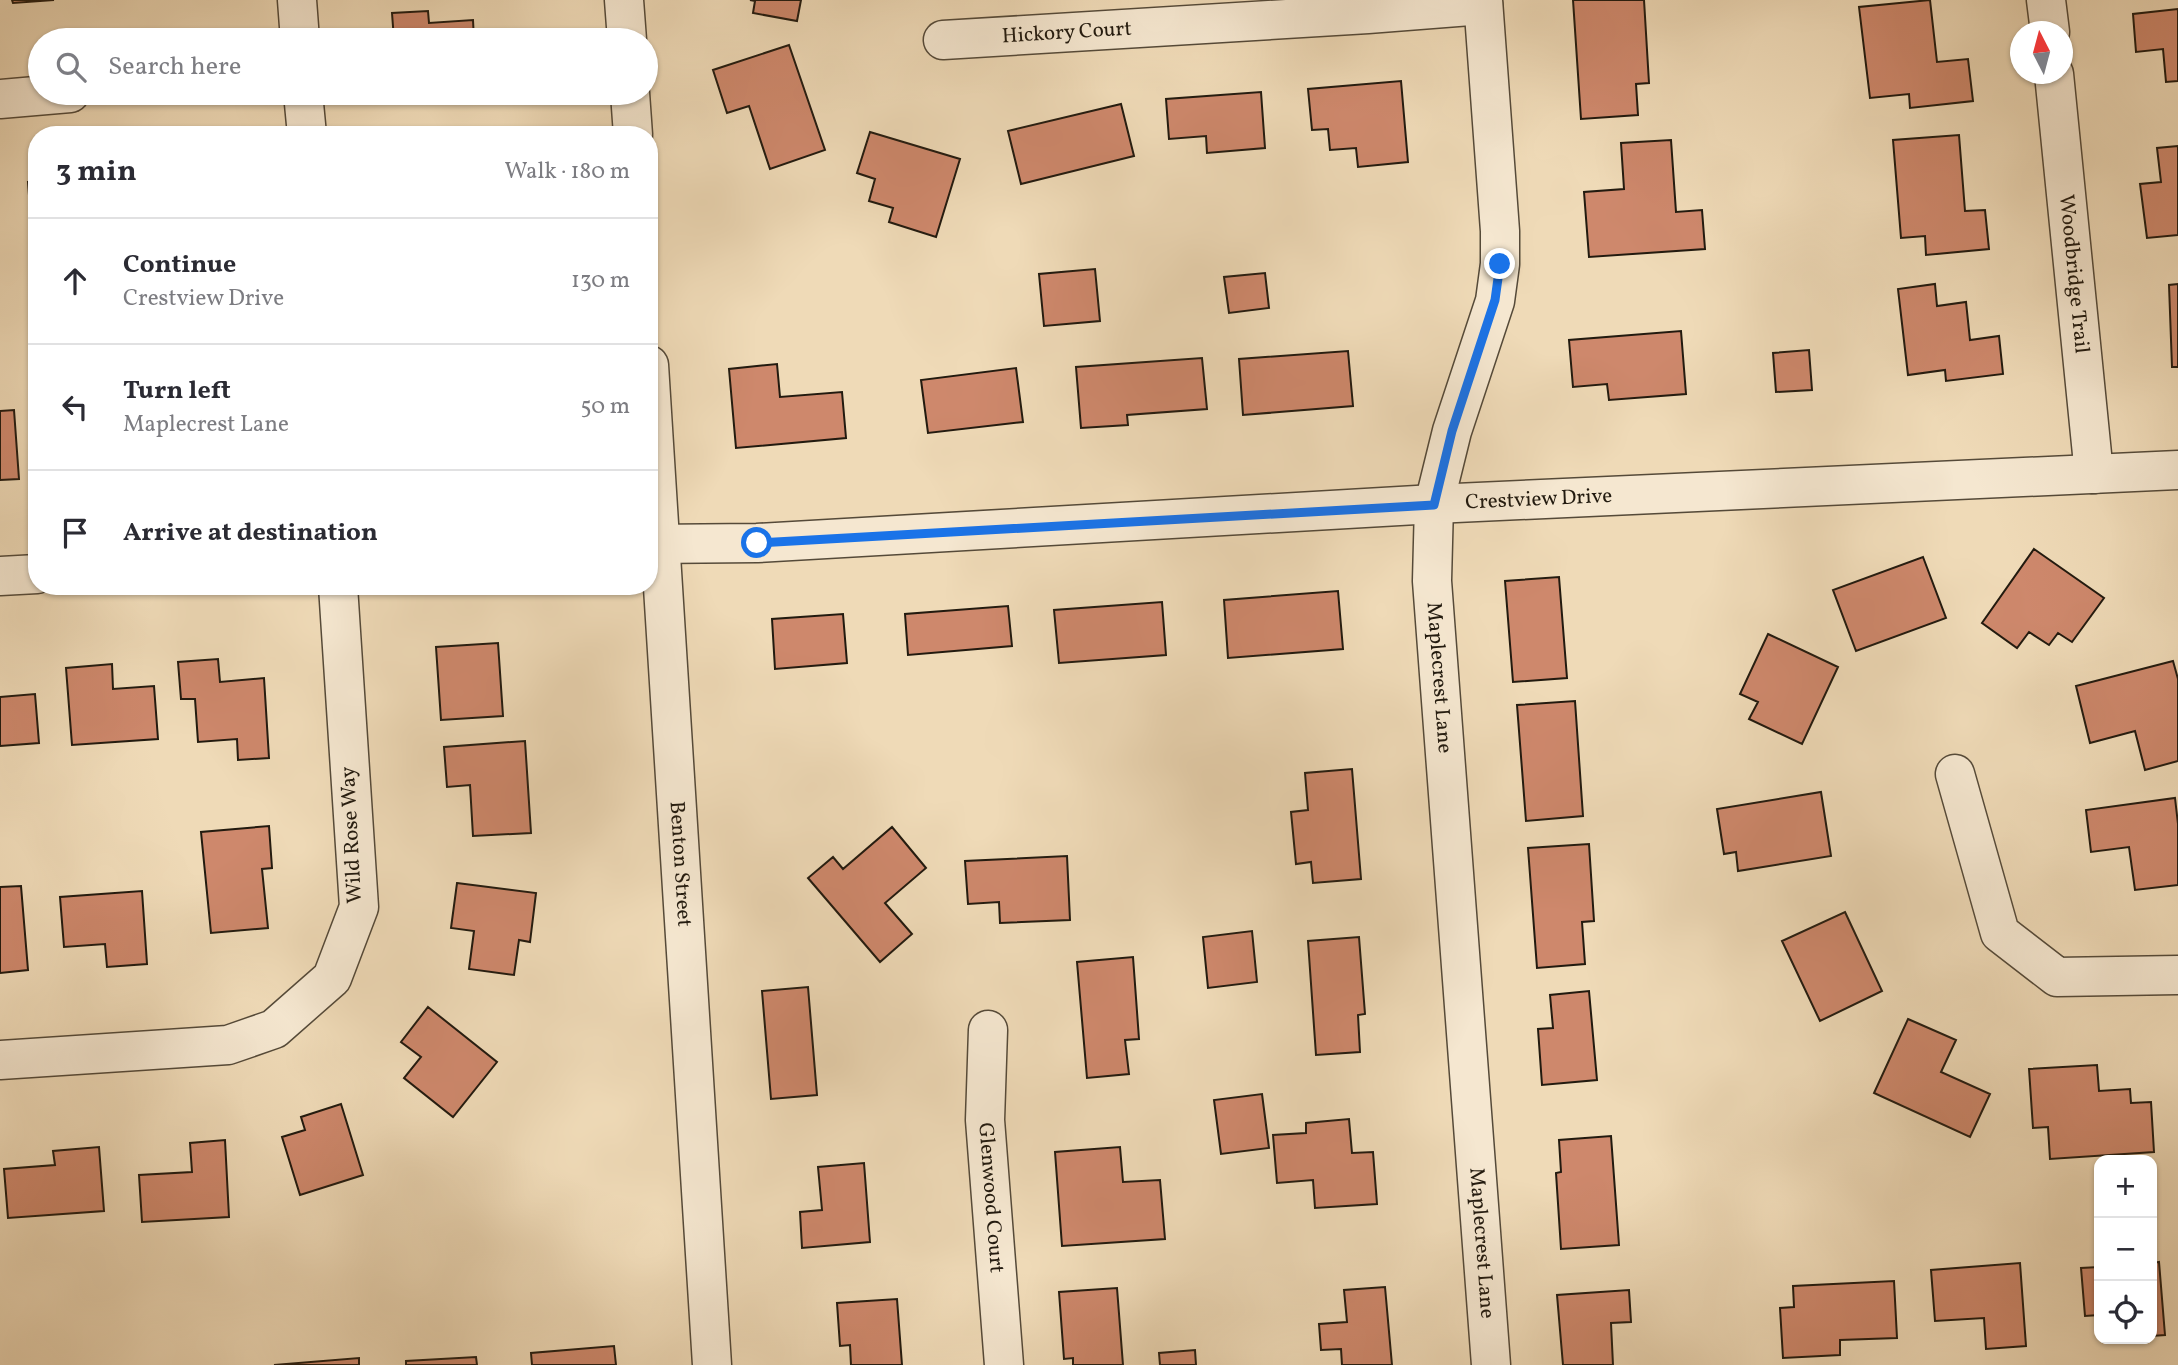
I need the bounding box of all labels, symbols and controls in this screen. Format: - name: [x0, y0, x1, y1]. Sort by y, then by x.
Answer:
- street label: Hickory Court: [1001, 14, 1133, 51]
- north arrow: [2010, 21, 2073, 84]
- search box: [28, 28, 658, 105]
- icon: search: [52, 48, 90, 86]
- text: Search here: [108, 49, 241, 85]
- text: 3 min: [56, 151, 137, 193]
- text: Walk · 180 m: [505, 156, 630, 188]
- street label: Woodbridge Trail: [2052, 193, 2096, 355]
- text: Continue: [123, 247, 236, 283]
- route end: [1484, 248, 1515, 279]
- icon: ahead: [56, 262, 94, 300]
- text: 130 m: [571, 265, 630, 297]
- text: Crestview Drive: [123, 283, 284, 315]
- text: Turn left: [123, 373, 231, 409]
- icon: left: [56, 388, 94, 426]
- text: 50 m: [581, 391, 630, 423]
- text: Maplecrest Lane: [123, 409, 289, 441]
- street label: Crestview Drive: [1465, 481, 1613, 517]
- icon: arrive: [56, 514, 94, 552]
- text: Arrive at destination: [123, 515, 378, 551]
- route start: [741, 527, 772, 558]
- street label: Maplecrest Lane: [1419, 601, 1459, 754]
- street label: Wild Rose Way: [334, 765, 370, 904]
- street label: Benton Street: [662, 800, 699, 928]
- street label: Glenwood Court: [971, 1121, 1011, 1274]
- map controls: [2094, 1155, 2157, 1344]
- button: +: [2094, 1155, 2157, 1218]
- street label: Maplecrest Lane: [1462, 1166, 1502, 1320]
- button: −: [2094, 1218, 2157, 1281]
- button: locate: [2094, 1281, 2157, 1344]

